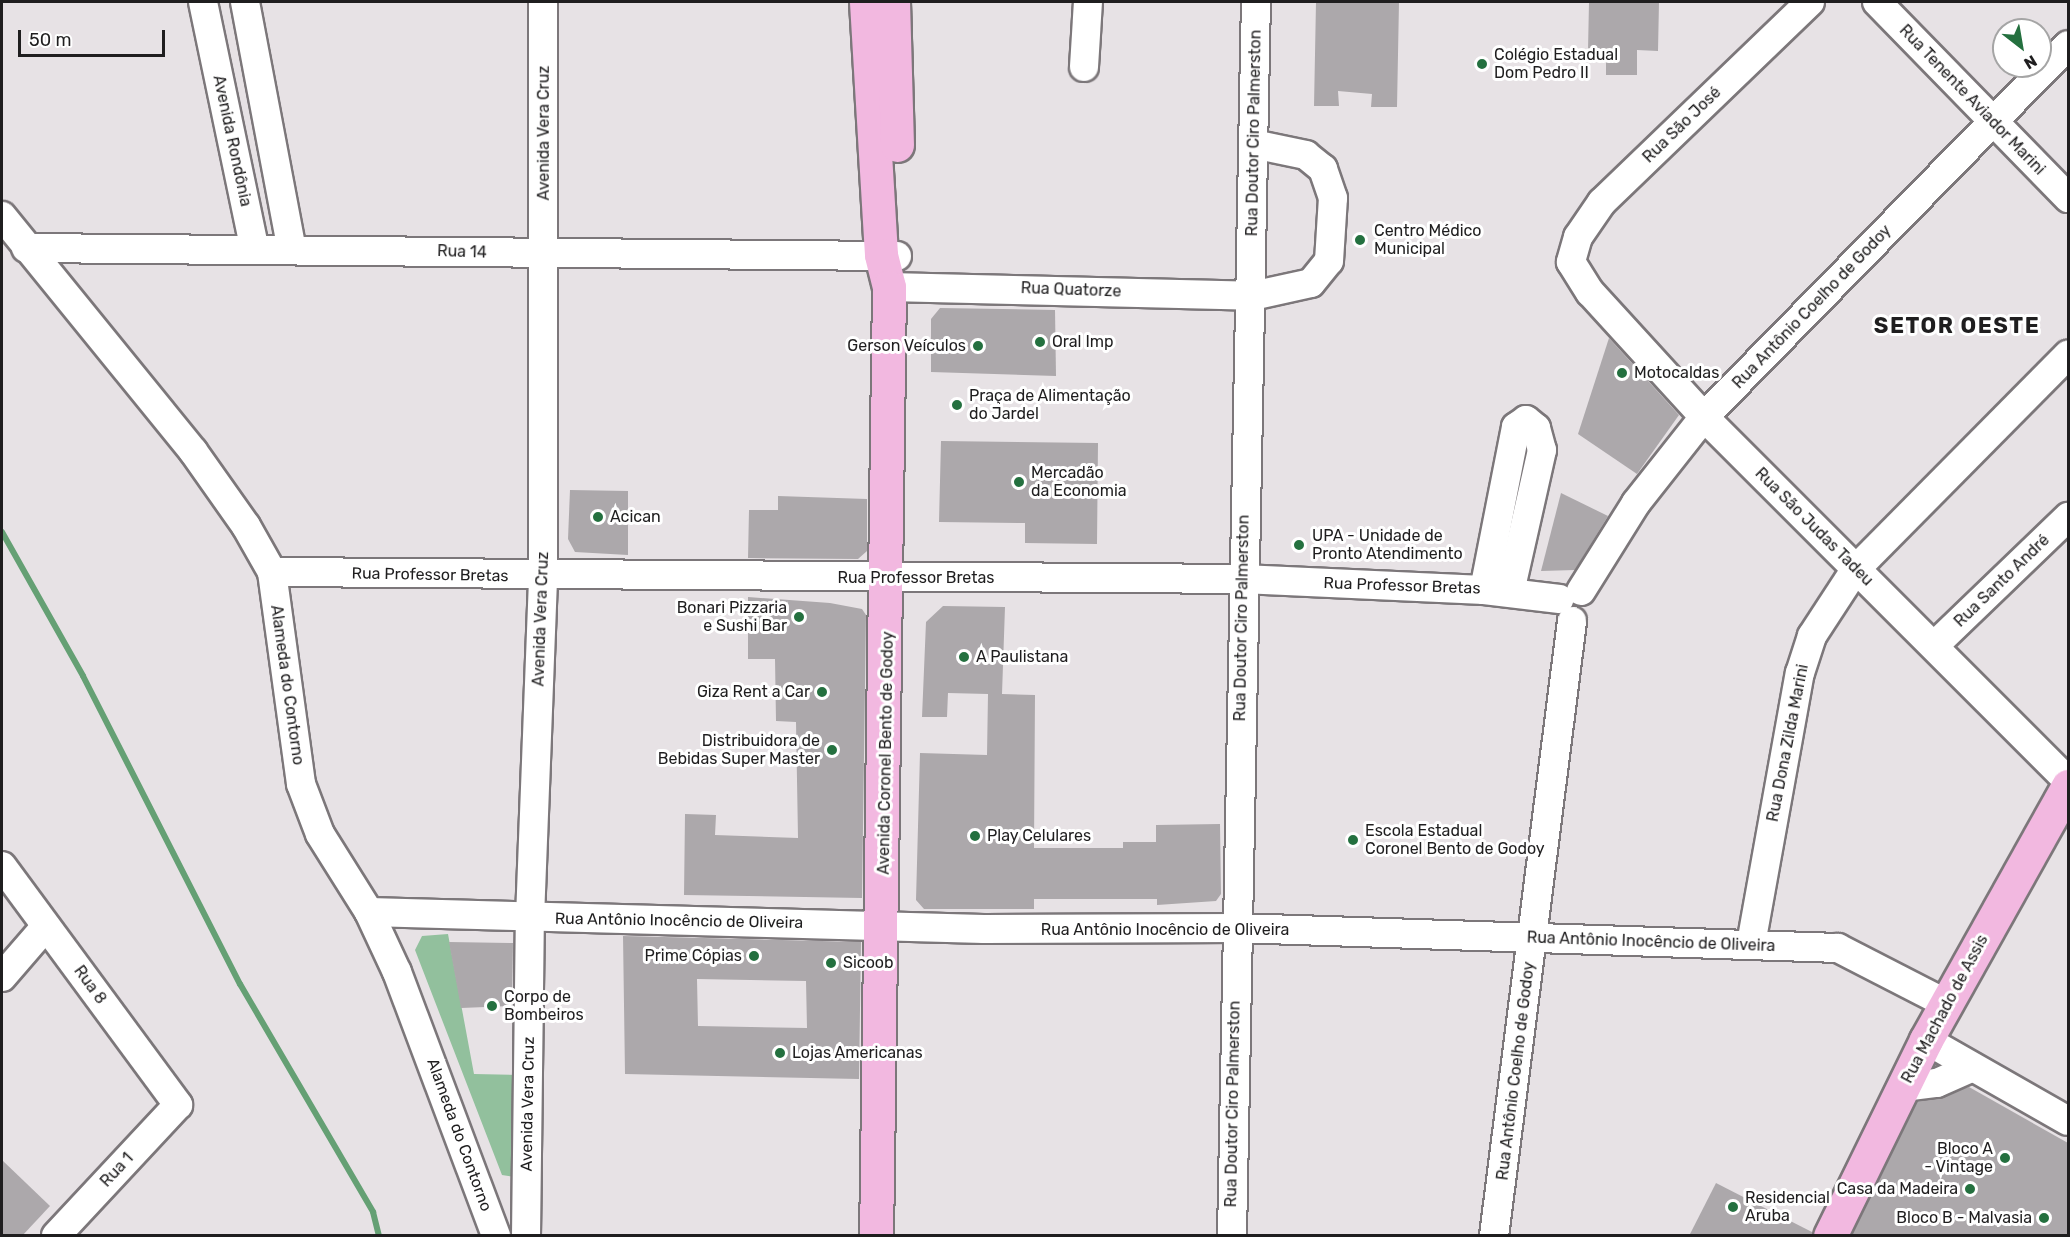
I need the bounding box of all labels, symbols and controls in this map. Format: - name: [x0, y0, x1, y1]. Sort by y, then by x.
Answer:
- scale bar: [21, 18, 168, 56]
- north arrow: [1992, 18, 2052, 78]
- street label: Rua Tenente Aviador Marini: [1895, 21, 2049, 179]
- text: 50 m: [29, 29, 72, 51]
- street label: Rua Doutor Ciro Palmerston: [1243, 29, 1265, 237]
- place label: Colégio Estadual Dom Pedro II: [1494, 45, 1618, 83]
- text: N: [2021, 51, 2040, 73]
- marker: Colégio Estadual Dom Pedro II: [1475, 57, 1489, 71]
- street label: Avenida Vera Cruz: [534, 65, 554, 201]
- street label: Avenida Rondônia: [209, 73, 255, 209]
- street label: Rua São José: [1639, 83, 1725, 167]
- place label: Centro Médico Municipal: [1374, 221, 1482, 259]
- street label: Rua Antônio Coelho de Godoy: [1729, 221, 1895, 393]
- marker: Centro Médico Municipal: [1351, 231, 1369, 249]
- street label: Rua 14: [437, 242, 487, 262]
- street label: Rua Quatorze: [1020, 279, 1122, 301]
- district label: SETOR OESTE: [1874, 313, 2040, 339]
- place label: Oral Imp: [1052, 332, 1114, 352]
- marker: Oral Imp: [1033, 335, 1047, 349]
- place label: Gerson Veículos: [847, 336, 966, 356]
- marker: Gerson Veículos: [971, 339, 985, 353]
- place label: Motocaldas: [1634, 363, 1719, 383]
- marker: Motocaldas: [1615, 366, 1629, 380]
- place label: Praça de Alimentação do Jardel: [969, 386, 1131, 424]
- marker: Praça de Alimentação do Jardel: [950, 398, 964, 412]
- place label: Mercadão da Economia: [1031, 463, 1127, 501]
- street label: Rua São Judas Tadeu: [1751, 464, 1877, 590]
- marker: Mercadão da Economia: [1012, 475, 1026, 489]
- place label: Acican: [610, 507, 661, 527]
- marker: Acican: [591, 510, 605, 524]
- street label: Rua Doutor Ciro Palmerston: [1231, 514, 1253, 722]
- place label: UPA - Unidade de Pronto Atendimento: [1312, 526, 1463, 564]
- street label: Rua Santo André: [1950, 531, 2054, 631]
- marker: UPA - Unidade de Pronto Atendimento: [1290, 536, 1308, 554]
- street label: Avenida Vera Cruz: [529, 551, 553, 687]
- street label: Rua Professor Bretas: [351, 564, 509, 586]
- street label: Rua Professor Bretas: [837, 568, 995, 588]
- street label: Rua Professor Bretas: [1323, 574, 1481, 598]
- place label: Bonari Pizzaria e Sushi Bar: [677, 598, 787, 636]
- street label: Alameda do Contorno: [266, 604, 308, 766]
- marker: Bonari Pizzaria e Sushi Bar: [792, 610, 806, 624]
- street label: Avenida Coronel Bento de Godoy: [874, 631, 898, 875]
- place label: A Paulistana: [976, 647, 1069, 667]
- marker: A Paulistana: [957, 650, 971, 664]
- street label: Rua Dona Zilda Marini: [1763, 663, 1813, 823]
- place label: Giza Rent a Car: [697, 682, 810, 702]
- marker: Giza Rent a Car: [815, 685, 829, 699]
- place label: Distribuidora de Bebidas Super Master: [657, 731, 820, 769]
- marker: Distribuidora de Bebidas Super Master: [825, 743, 839, 757]
- place label: Escola Estadual Coronel Bento de Godoy: [1365, 821, 1545, 859]
- place label: Play Celulares: [987, 826, 1091, 846]
- marker: Play Celulares: [968, 829, 982, 843]
- marker: Escola Estadual Coronel Bento de Godoy: [1346, 833, 1360, 847]
- street label: Rua Antônio Inocêncio de Oliveira: [554, 909, 804, 933]
- street label: Rua Antônio Inocêncio de Oliveira: [1041, 920, 1289, 940]
- street label: Rua Antônio Inocêncio de Oliveira: [1526, 928, 1776, 956]
- street label: Rua Machado de Assis: [1898, 931, 1992, 1087]
- place label: Prime Cópias: [644, 946, 742, 966]
- marker: Prime Cópias: [747, 949, 761, 963]
- place label: Sicoob: [843, 953, 894, 973]
- marker: Sicoob: [824, 956, 838, 970]
- street label: Rua Antônio Coelho de Godoy: [1493, 960, 1539, 1182]
- street label: Rua 8: [70, 962, 110, 1008]
- place label: Corpo de Bombeiros: [504, 987, 584, 1025]
- marker: Corpo de Bombeiros: [485, 999, 499, 1013]
- street label: Rua Doutor Ciro Palmerston: [1222, 1000, 1244, 1208]
- street label: Avenida Vera Cruz: [517, 1036, 539, 1172]
- place label: Lojas Americanas: [792, 1043, 923, 1063]
- marker: Lojas Americanas: [773, 1046, 787, 1060]
- street label: Alameda do Contorno: [422, 1056, 496, 1214]
- place label: Bloco A - Vintage: [1924, 1139, 1993, 1177]
- street label: Rua 1: [96, 1149, 138, 1191]
- marker: Bloco A - Vintage: [1998, 1151, 2012, 1165]
- place label: Casa da Madeira: [1837, 1179, 1958, 1199]
- marker: Casa da Madeira: [1963, 1182, 1977, 1196]
- place label: Residencial Aruba: [1745, 1188, 1830, 1226]
- marker: Residencial Aruba: [1726, 1200, 1740, 1214]
- place label: Bloco B - Malvasia: [1896, 1208, 2032, 1228]
- marker: Bloco B - Malvasia: [2037, 1211, 2051, 1225]

